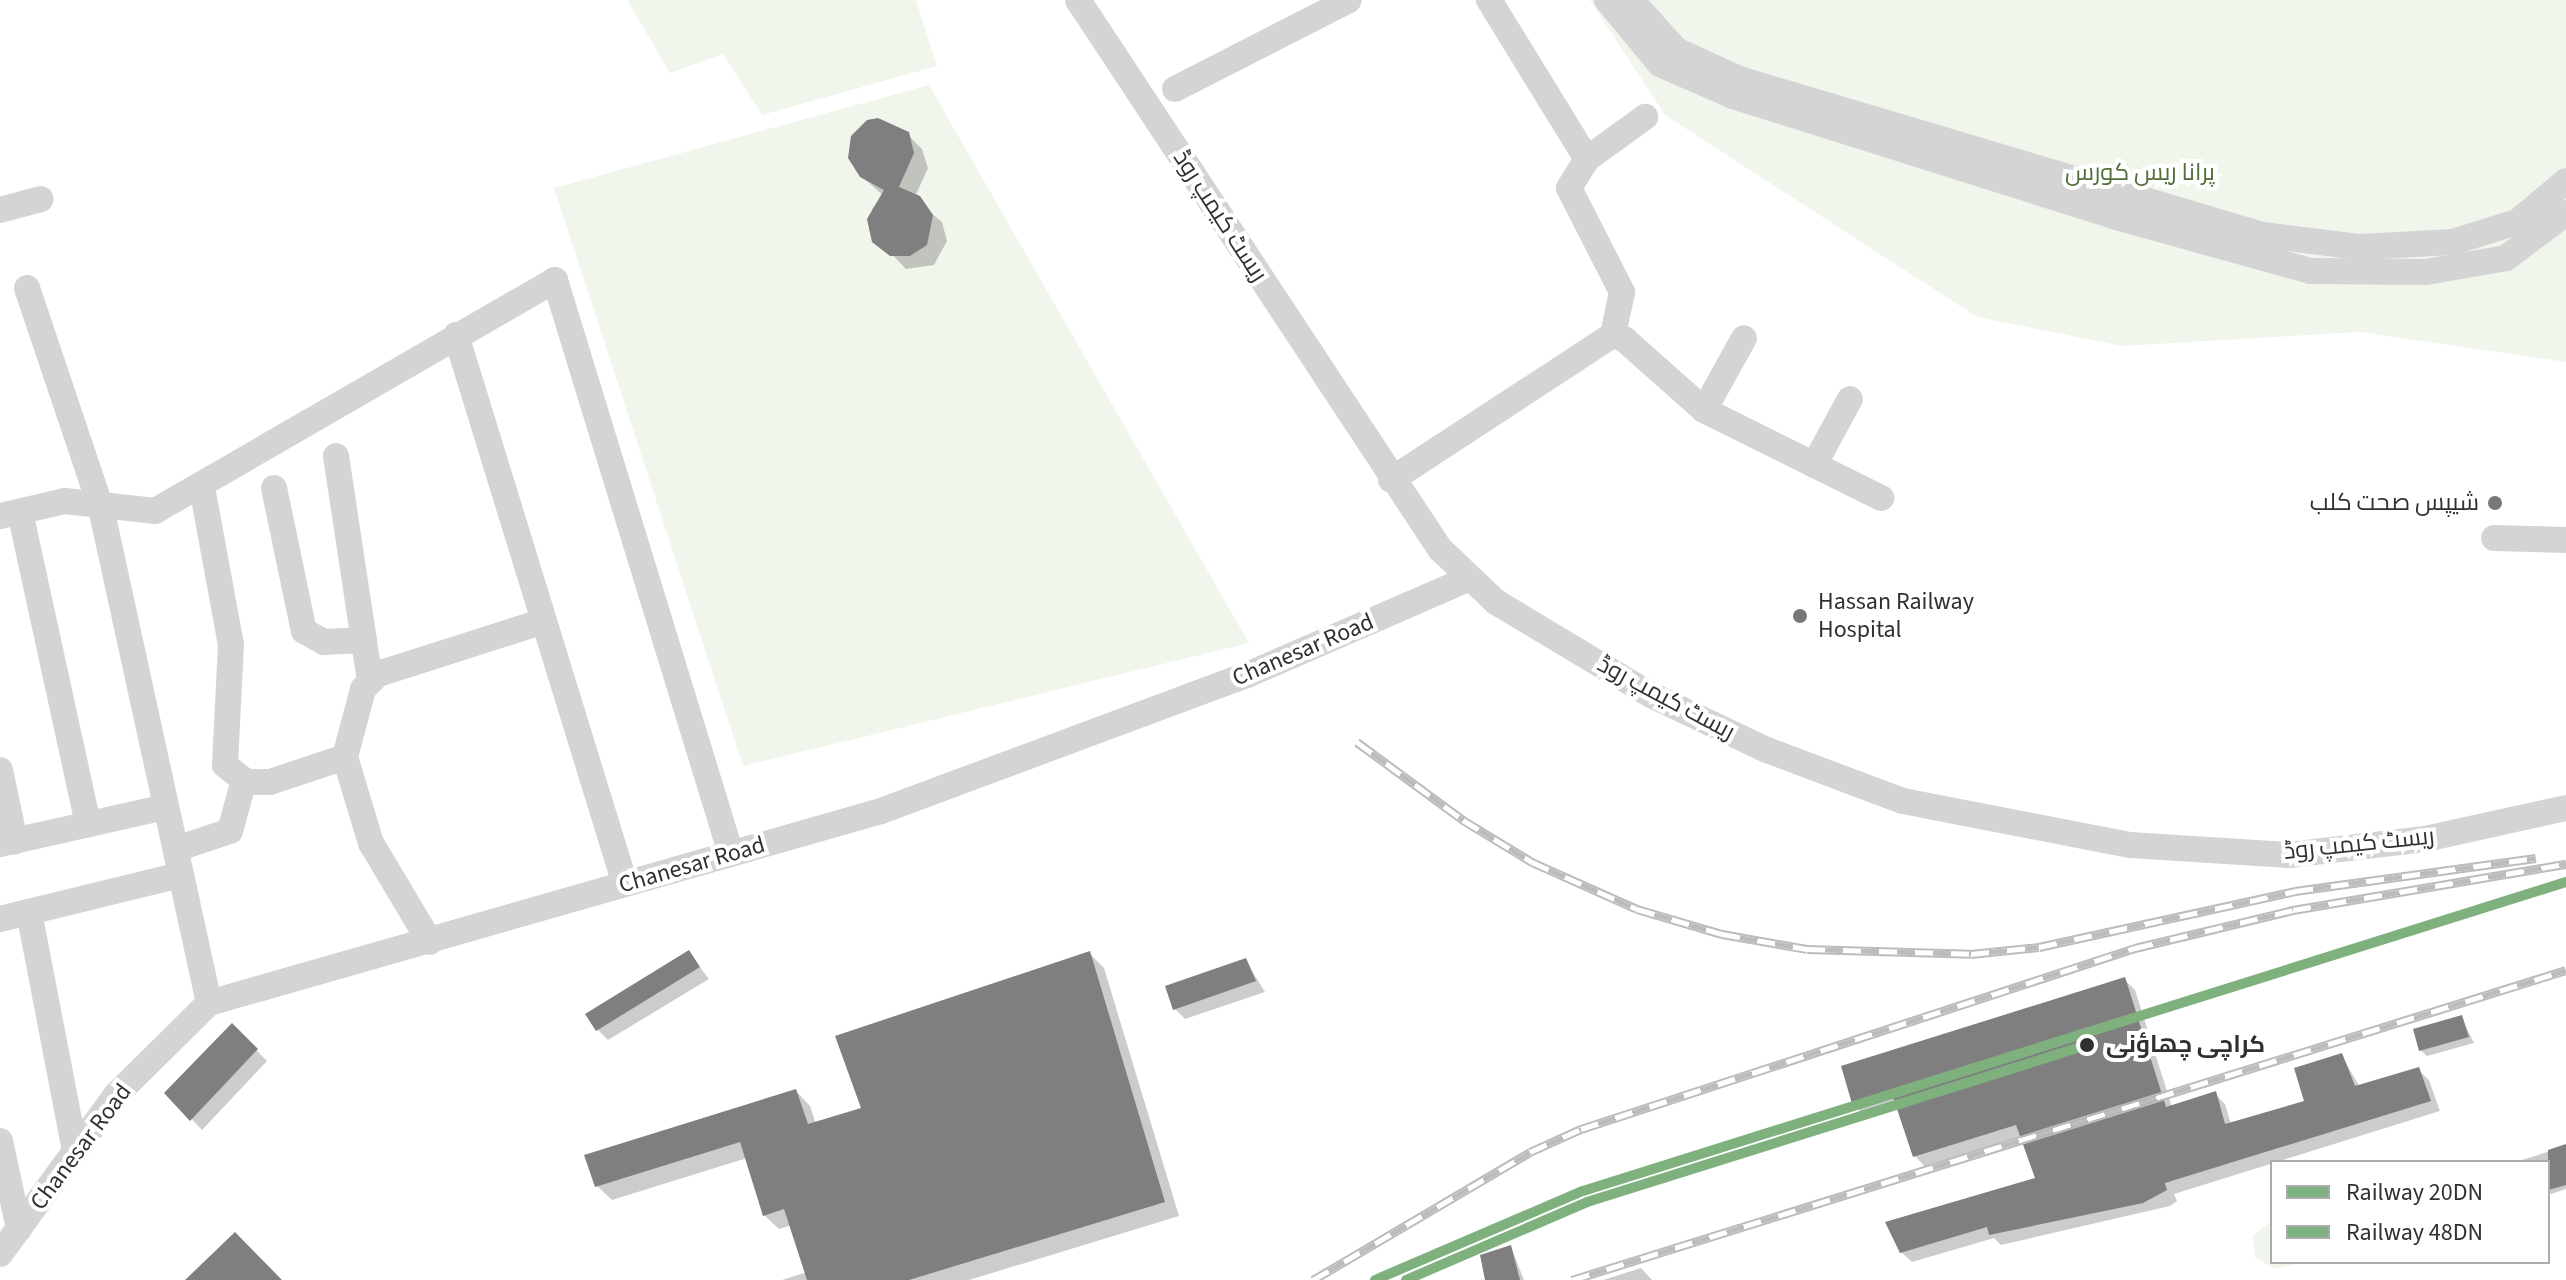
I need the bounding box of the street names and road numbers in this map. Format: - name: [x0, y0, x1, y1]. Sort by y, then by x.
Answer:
- street label: ریسٹ کیمپ روڈ: [1167, 145, 1273, 287]
- street label: Chanesar Road: [1228, 607, 1378, 693]
- street label: ریسٹ کیمپ روڈ: [1592, 650, 1740, 746]
- street label: ریسٹ کیمپ روڈ: [2282, 822, 2436, 866]
- street label: Chanesar Road: [616, 830, 768, 900]
- street label: Chanesar Road: [24, 1078, 138, 1216]

